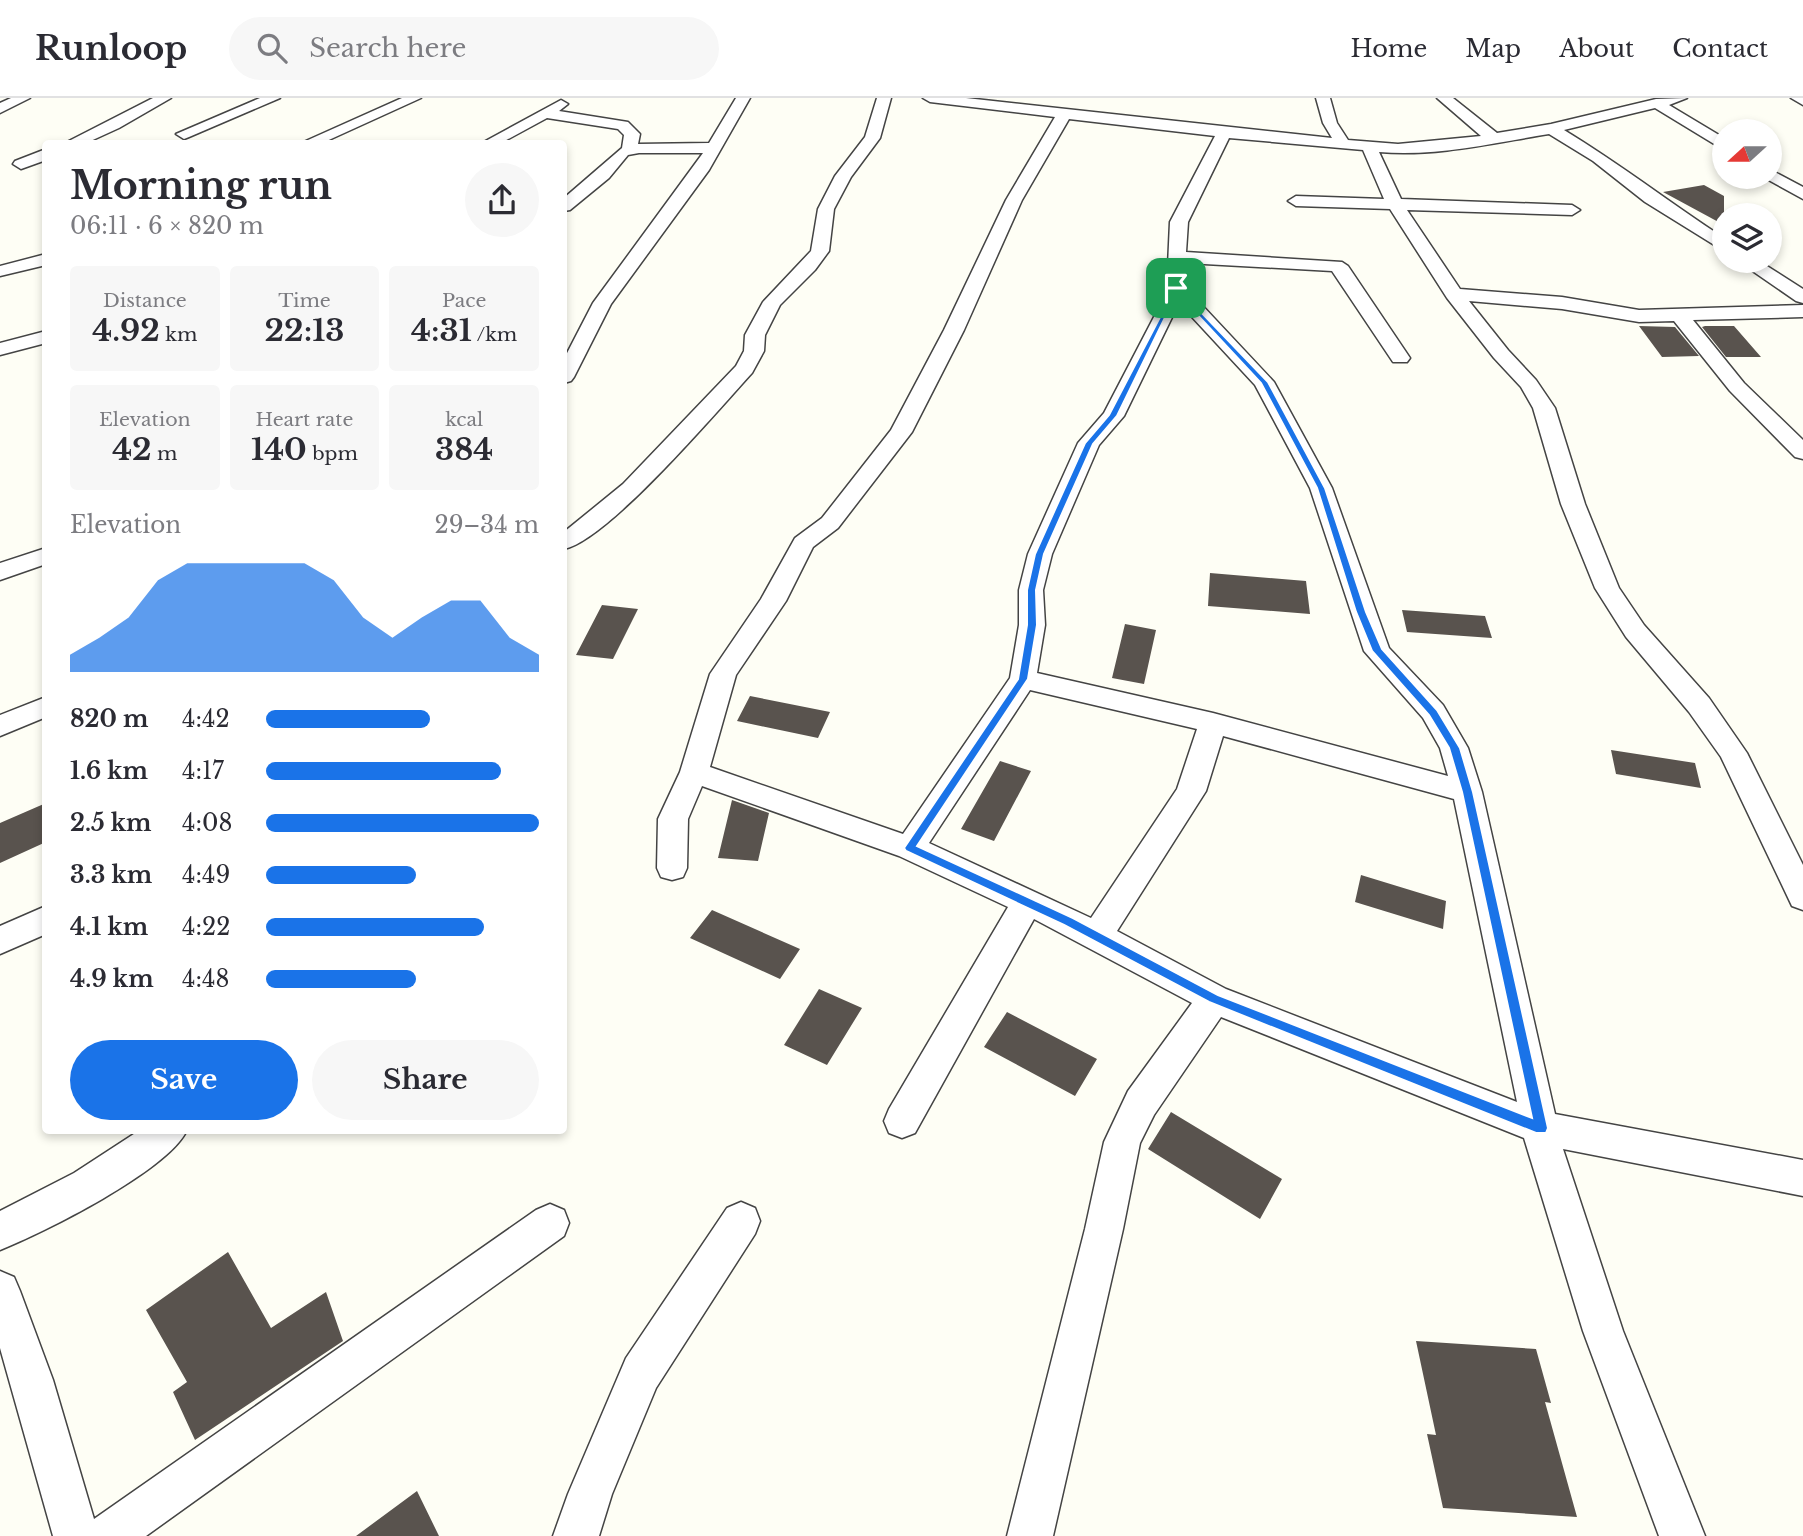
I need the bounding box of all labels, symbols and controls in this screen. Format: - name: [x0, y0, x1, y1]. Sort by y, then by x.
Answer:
- search box: [229, 17, 719, 80]
- text: Runloop: [35, 28, 187, 69]
- icon: search: [253, 29, 291, 67]
- text: Search here: [309, 32, 466, 64]
- text: Home: [1351, 34, 1427, 63]
- text: Map: [1465, 34, 1521, 63]
- text: About: [1559, 34, 1634, 63]
- text: Contact: [1672, 34, 1768, 63]
- north arrow: [1712, 119, 1782, 189]
- map controls: [1712, 119, 1782, 273]
- text: Morning run: [70, 162, 332, 209]
- button: share: [465, 163, 539, 237]
- button: layers: [1712, 203, 1782, 273]
- text: 06:11 · 6 × 820 m: [70, 212, 264, 240]
- pin: [1146, 258, 1206, 318]
- icon: arrive: [1157, 269, 1195, 307]
- text: Distance: [103, 289, 187, 312]
- text: Time: [278, 289, 331, 312]
- text: Pace: [442, 289, 486, 312]
- text: 4.92: [92, 312, 160, 349]
- text: 22:13: [265, 312, 344, 349]
- text: 4:31: [411, 312, 472, 349]
- text: km: [160, 323, 197, 346]
- text: /km: [472, 323, 517, 346]
- text: Elevation: [99, 408, 191, 431]
- text: Heart rate: [256, 408, 353, 431]
- text: kcal: [445, 408, 483, 431]
- text: 42: [112, 431, 152, 468]
- text: 140: [251, 431, 307, 468]
- text: 384: [435, 431, 493, 468]
- text: m: [152, 442, 177, 465]
- text: bpm: [307, 442, 358, 465]
- text: Elevation: [70, 511, 181, 539]
- text: 29–34 m: [434, 511, 539, 539]
- text: 820 m: [70, 705, 149, 733]
- text: 4:42: [182, 705, 230, 733]
- text: 1.6 km: [70, 757, 148, 785]
- text: 4:17: [182, 757, 224, 785]
- text: 2.5 km: [70, 809, 151, 837]
- text: 4:08: [182, 809, 232, 837]
- text: 3.3 km: [70, 861, 152, 889]
- text: 4:49: [182, 861, 230, 889]
- text: 4.1 km: [70, 913, 148, 941]
- text: 4:22: [182, 913, 230, 941]
- text: 4.9 km: [70, 965, 154, 993]
- text: 4:48: [182, 965, 229, 993]
- button: Save: [70, 1040, 298, 1120]
- button: Share: [312, 1040, 539, 1120]

